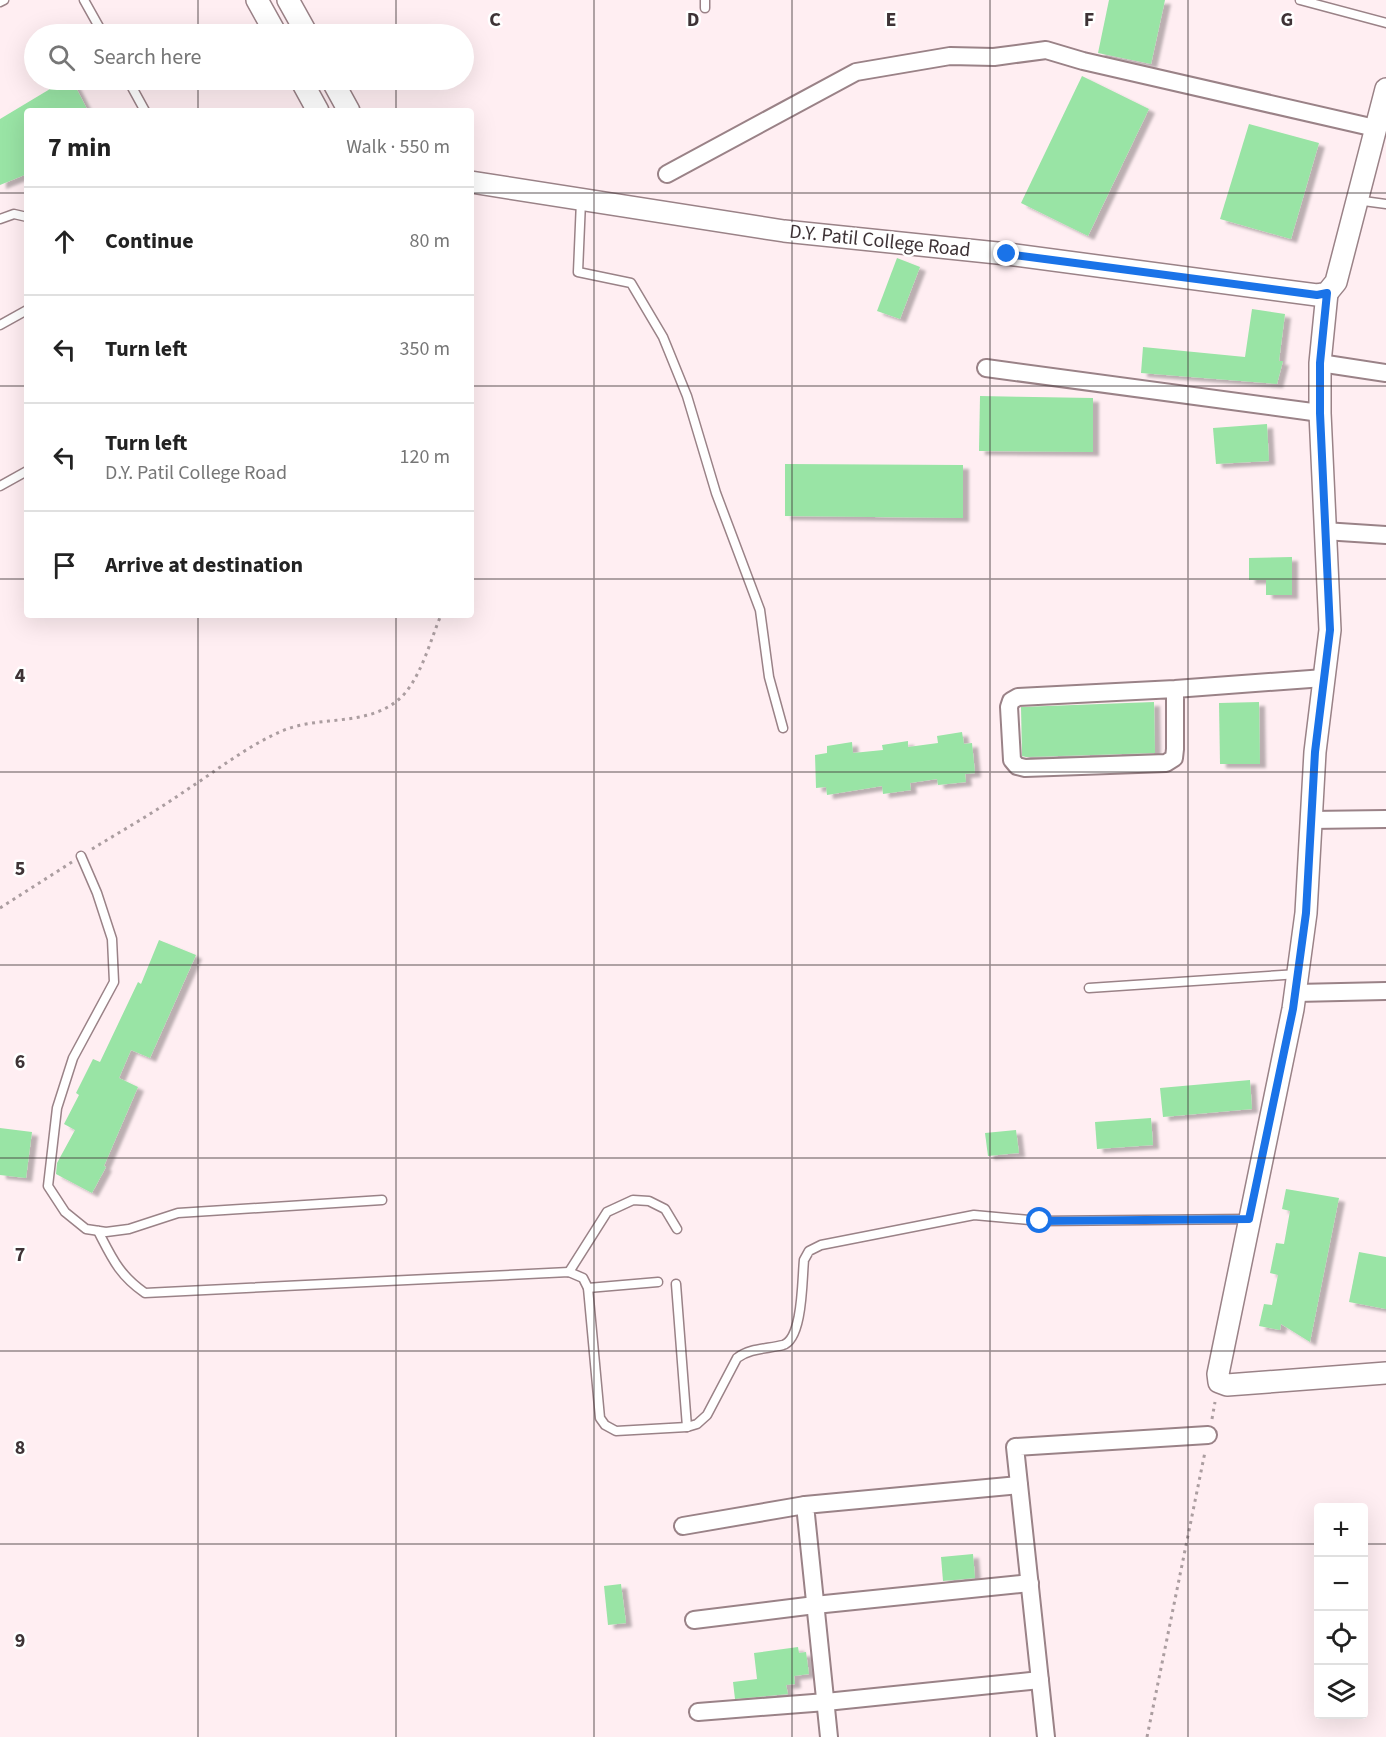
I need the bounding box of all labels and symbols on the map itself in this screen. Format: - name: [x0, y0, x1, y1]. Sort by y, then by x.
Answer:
- text: C: [489, 6, 501, 34]
- text: D: [687, 6, 699, 34]
- text: E: [886, 6, 896, 34]
- text: F: [1084, 6, 1094, 34]
- text: G: [1281, 6, 1293, 34]
- street label: D.Y. Patil College Road: [788, 218, 972, 264]
- route end: [993, 240, 1019, 266]
- text: 4: [15, 662, 26, 690]
- text: 5: [15, 855, 25, 883]
- text: 6: [15, 1048, 25, 1076]
- route start: [1026, 1207, 1052, 1233]
- text: 7: [15, 1241, 25, 1269]
- text: 8: [15, 1434, 25, 1462]
- text: 9: [15, 1627, 25, 1655]

